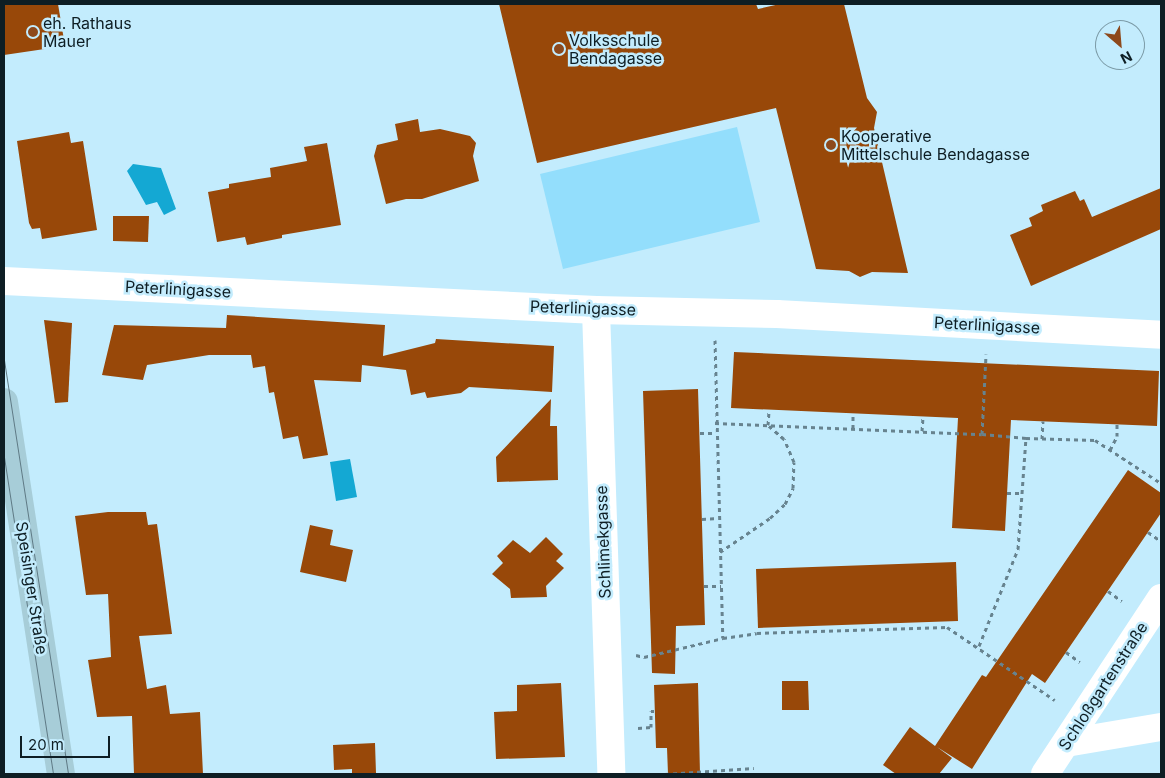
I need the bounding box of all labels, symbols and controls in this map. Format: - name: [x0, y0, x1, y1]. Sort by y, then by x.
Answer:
- place label: eh. Rathaus Mauer: [43, 13, 132, 51]
- north arrow: [1095, 20, 1145, 70]
- marker: eh. Rathaus Mauer: [27, 26, 39, 38]
- place label: Volksschule Bendagasse: [569, 30, 662, 68]
- marker: Volksschule Bendagasse: [553, 43, 565, 55]
- text: N: [1118, 48, 1135, 68]
- place label: Kooperative Mittelschule Bendagasse: [841, 126, 1030, 164]
- marker: Kooperative Mittelschule Bendagasse: [825, 139, 837, 151]
- street label: Peterlinigasse: [124, 277, 232, 301]
- street label: Peterlinigasse: [530, 297, 636, 319]
- street label: Peterlinigasse: [933, 313, 1041, 337]
- street label: Schlimekgasse: [591, 485, 615, 599]
- street label: Speisinger Straße: [12, 520, 52, 656]
- street label: Schloßgartenstraße: [1054, 618, 1152, 754]
- scale bar: [22, 726, 112, 758]
- text: 20 m: [28, 735, 64, 754]

